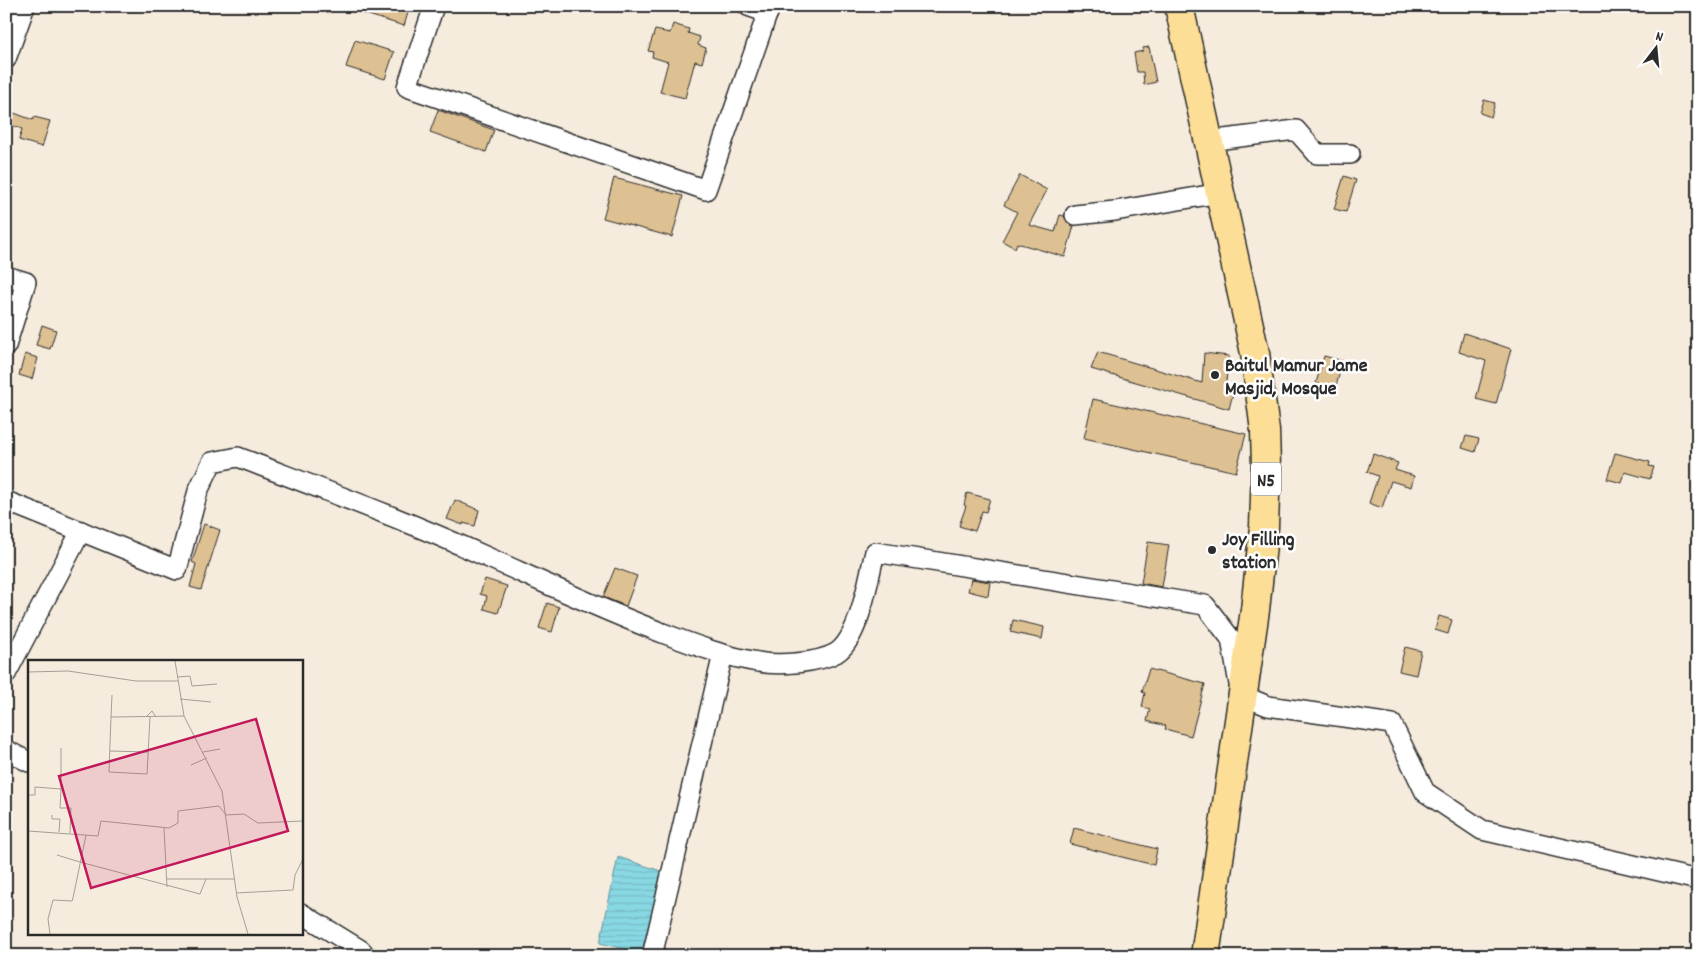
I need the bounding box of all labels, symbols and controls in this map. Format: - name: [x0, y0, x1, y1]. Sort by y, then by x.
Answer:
- north arrow: [1632, 22, 1682, 72]
- text: N: [1653, 27, 1665, 48]
- place label: Baitul Mamur Jame Masjid, Mosque: [1225, 353, 1368, 404]
- marker: Baitul Mamur Jame Masjid, Mosque: [1209, 369, 1221, 381]
- road number: N5: [1251, 462, 1281, 496]
- place label: Joy Filling station: [1222, 527, 1295, 578]
- marker: Joy Filling station: [1206, 544, 1218, 556]
- inset map: [28, 660, 302, 934]

